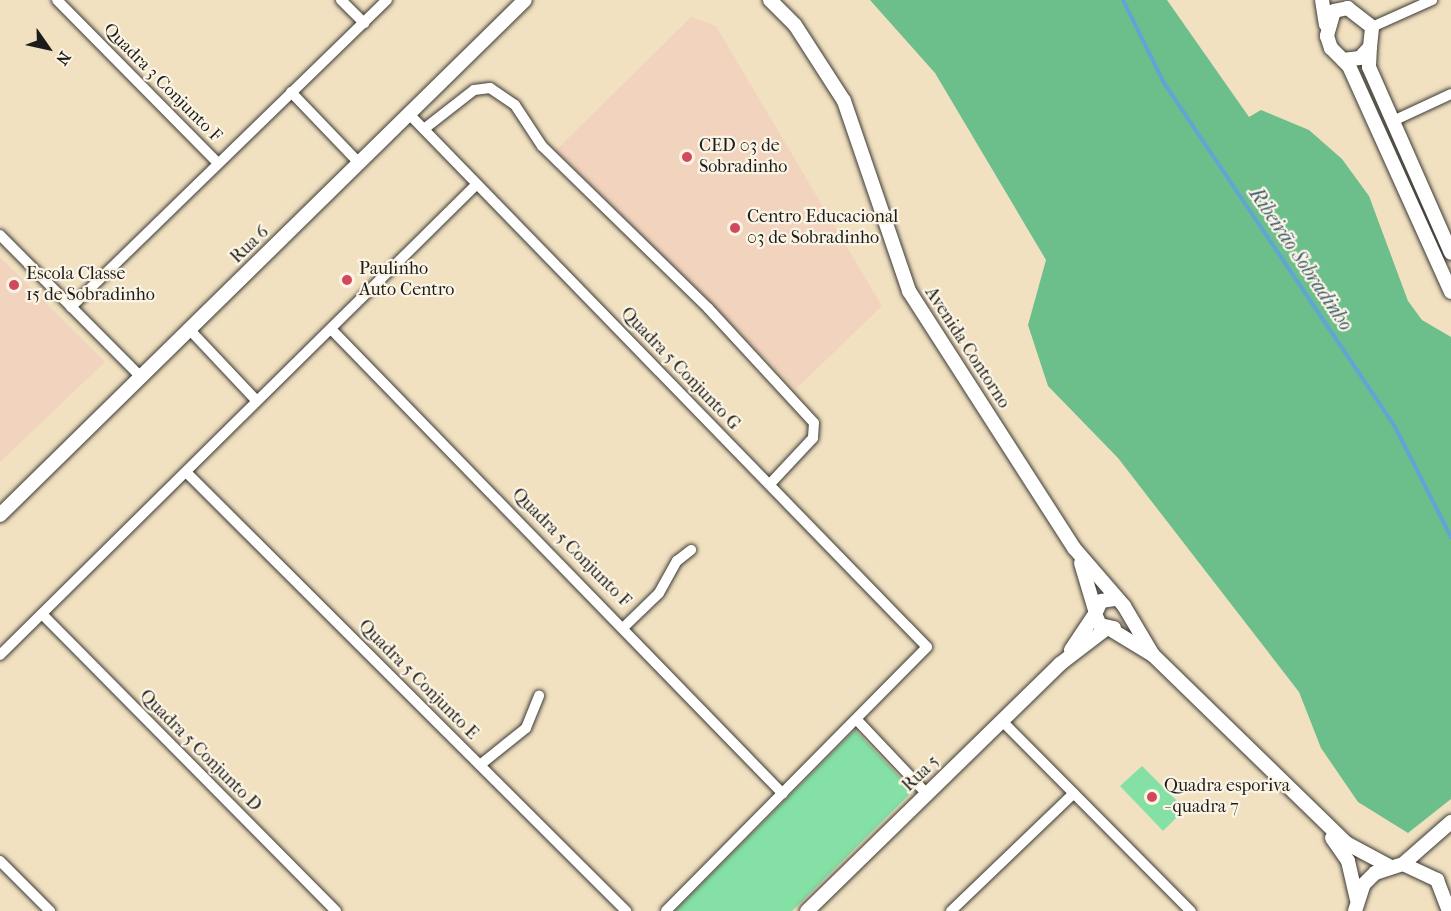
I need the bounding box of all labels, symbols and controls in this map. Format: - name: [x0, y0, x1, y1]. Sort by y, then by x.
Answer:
- north arrow: [18, 18, 78, 78]
- street label: Quadra 3 Conjunto F: [98, 19, 226, 147]
- text: N: [52, 48, 75, 69]
- place label: CED 03 de Sobradinho: [699, 136, 787, 178]
- marker: CED 03 de Sobradinho: [680, 150, 694, 164]
- water label: Ribeirão Sobradinho: [1244, 183, 1358, 335]
- place label: Centro Educacional 03 de Sobradinho: [747, 207, 898, 250]
- marker: Centro Educacional 03 de Sobradinho: [728, 221, 742, 235]
- street label: Rua 6: [226, 222, 274, 268]
- place label: Paulinho Auto Centro: [359, 259, 454, 302]
- place label: Escola Classe 15 de Sobradinho: [26, 264, 155, 306]
- marker: Paulinho Auto Centro: [340, 273, 354, 287]
- marker: Escola Classe 15 de Sobradinho: [7, 278, 21, 292]
- street label: Avenida Contorno: [920, 283, 1014, 413]
- street label: Quadra 5 Conjunto G: [616, 303, 744, 435]
- street label: Quadra 5 Conjunto F: [507, 484, 635, 612]
- street label: Quadra 5 Conjunto E: [354, 616, 482, 744]
- street label: Quadra 5 Conjunto D: [135, 686, 265, 816]
- street label: Rua 5: [898, 751, 944, 797]
- place label: Quadra esporiva - quadra 7: [1164, 776, 1290, 818]
- marker: Quadra esporiva - quadra 7: [1145, 790, 1159, 804]

